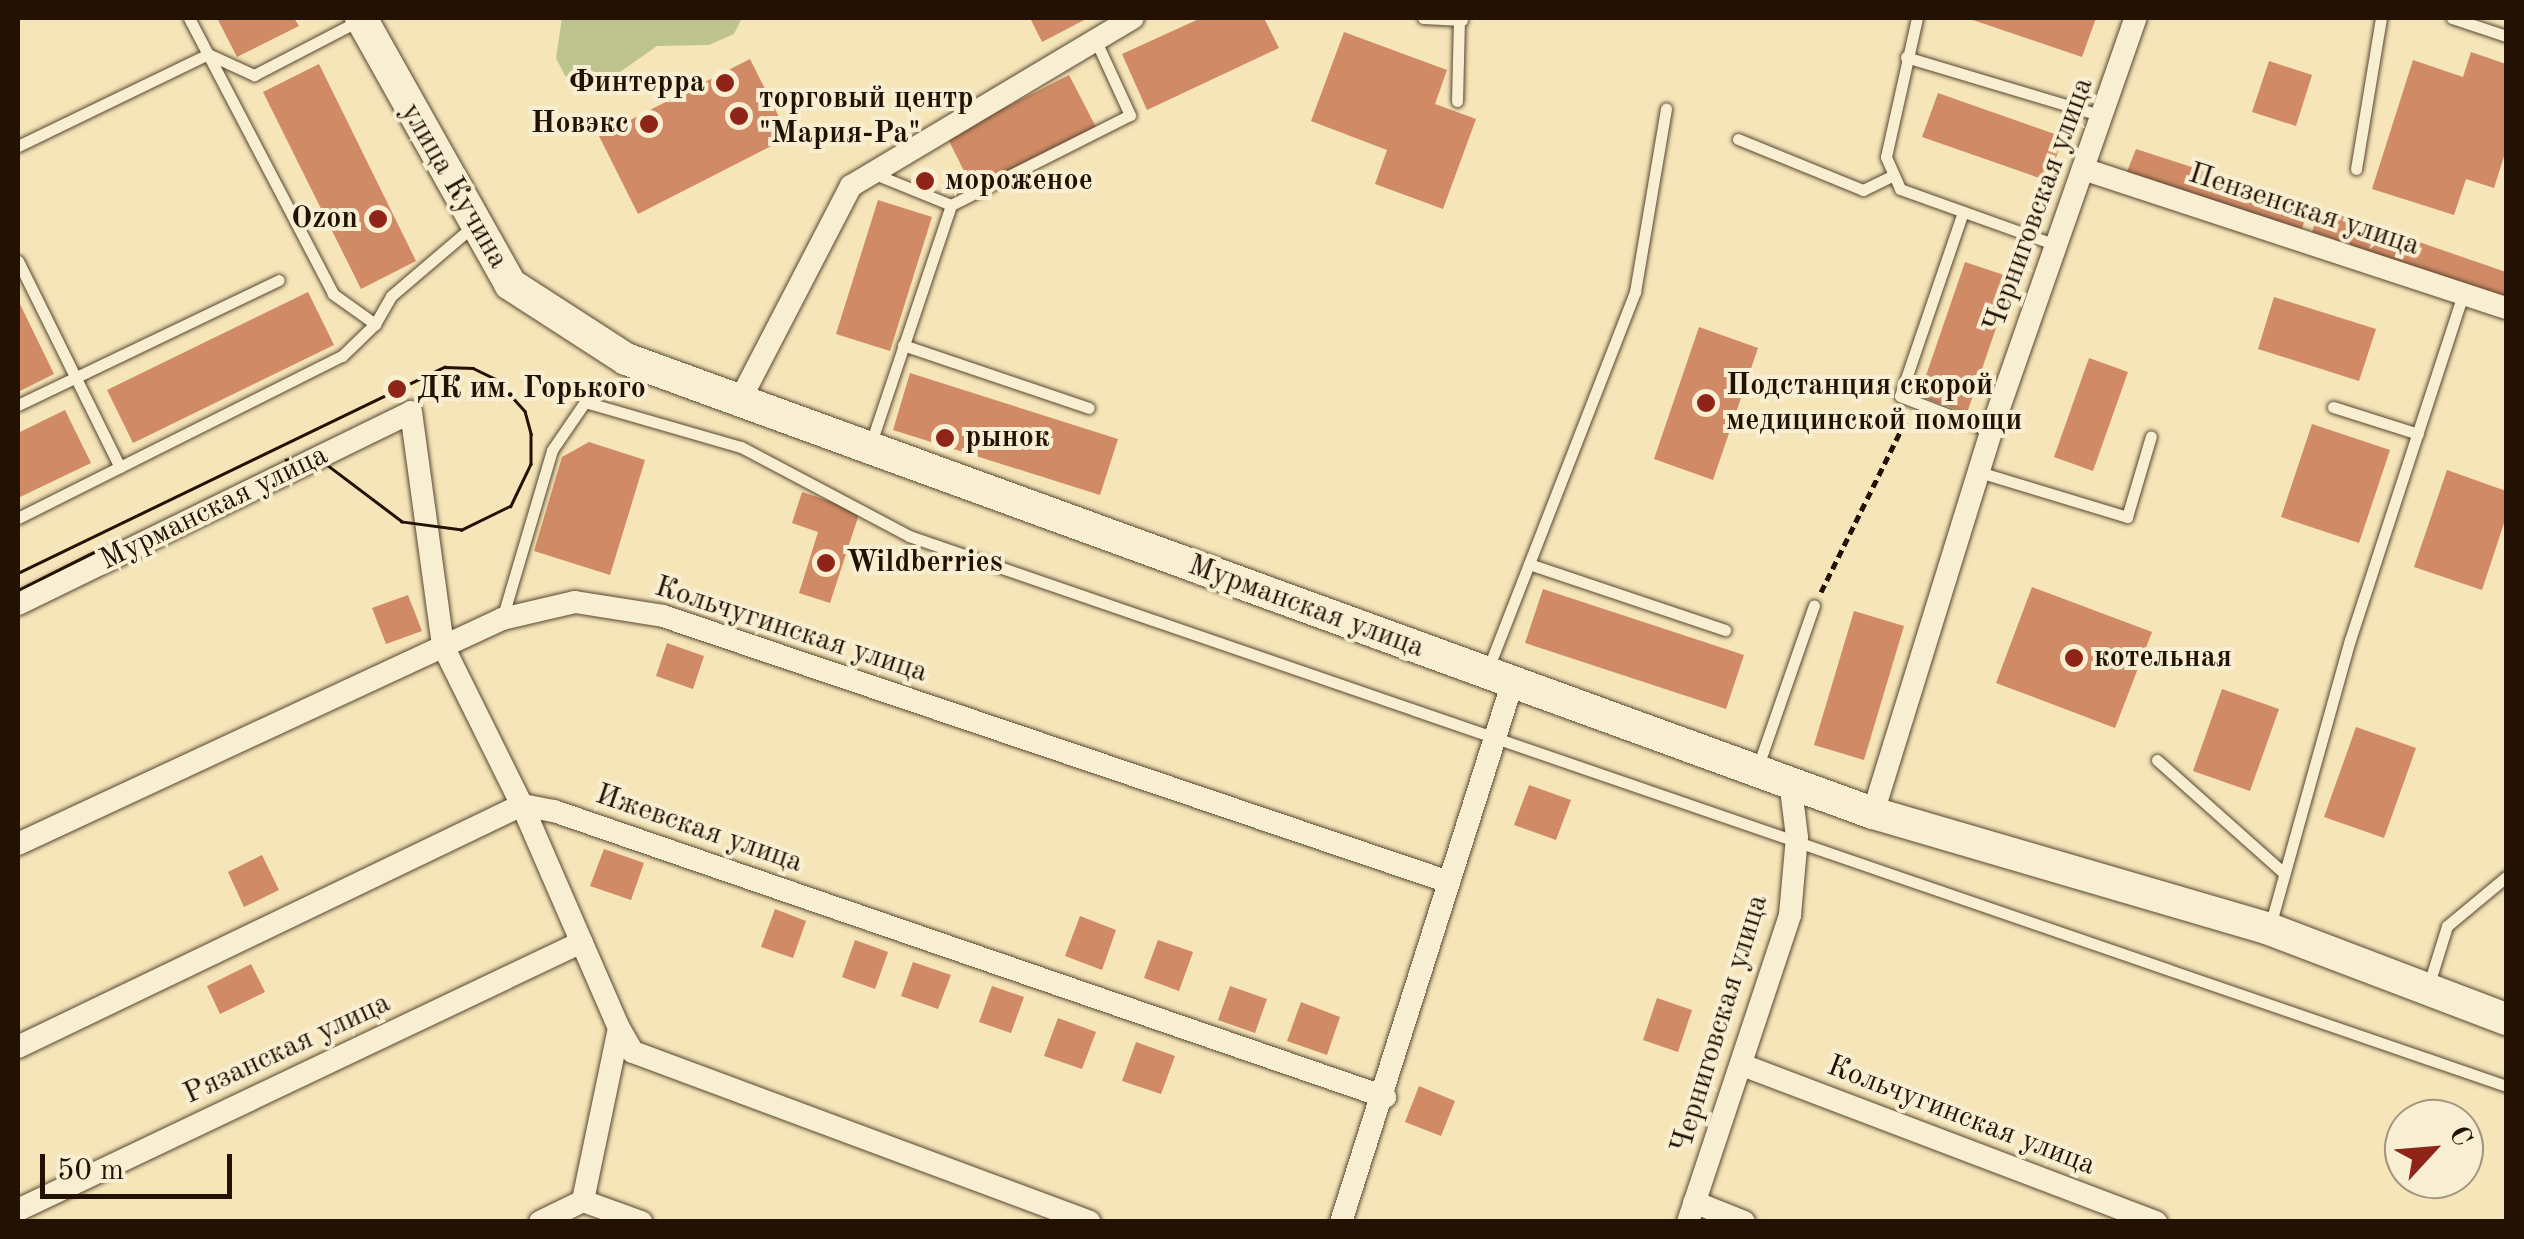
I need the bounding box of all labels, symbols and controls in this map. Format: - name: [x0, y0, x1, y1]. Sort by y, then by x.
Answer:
- place label: Финтерра: [569, 65, 705, 101]
- marker: Финтерра: [714, 72, 736, 94]
- street label: Черниговская улица: [1976, 73, 2102, 337]
- place label: торговый центр "Мария-Ра": [759, 81, 974, 152]
- street label: улица Кучина: [392, 97, 516, 275]
- marker: торговый центр "Мария-Ра": [728, 105, 750, 127]
- place label: Новэкс: [531, 106, 629, 142]
- marker: Новэкс: [638, 113, 660, 135]
- street label: Пензенская улица: [2184, 156, 2424, 264]
- place label: мороженое: [945, 163, 1093, 199]
- marker: мороженое: [914, 170, 936, 192]
- place label: Ozon: [291, 201, 358, 237]
- marker: Ozon: [367, 208, 389, 230]
- place label: Подстанция скорой медицинской помощи: [1726, 368, 2023, 438]
- place label: ДК им. Горького: [417, 371, 646, 407]
- marker: ДК им. Горького: [386, 378, 408, 400]
- marker: Подстанция скорой медицинской помощи: [1695, 392, 1717, 414]
- place label: рынок: [965, 420, 1050, 456]
- marker: рынок: [934, 427, 956, 449]
- street label: Мурманская улица: [94, 437, 334, 579]
- place label: Wildberries: [846, 545, 1003, 581]
- street label: Мурманская улица: [1183, 548, 1429, 666]
- marker: Wildberries: [815, 552, 837, 574]
- street label: Кольчугинская улица: [650, 569, 932, 691]
- place label: котельная: [2094, 640, 2232, 676]
- marker: котельная: [2063, 647, 2085, 669]
- street label: Ижевская улица: [591, 777, 807, 881]
- street label: Черниговская улица: [1664, 890, 1776, 1158]
- street label: Рязанская улица: [178, 985, 396, 1113]
- street label: Кольчугинская улица: [1822, 1048, 2100, 1184]
- north arrow: [2384, 1099, 2484, 1199]
- text: С: [2443, 1122, 2476, 1151]
- scale bar: [45, 1134, 238, 1196]
- text: 50 m: [57, 1156, 124, 1186]

